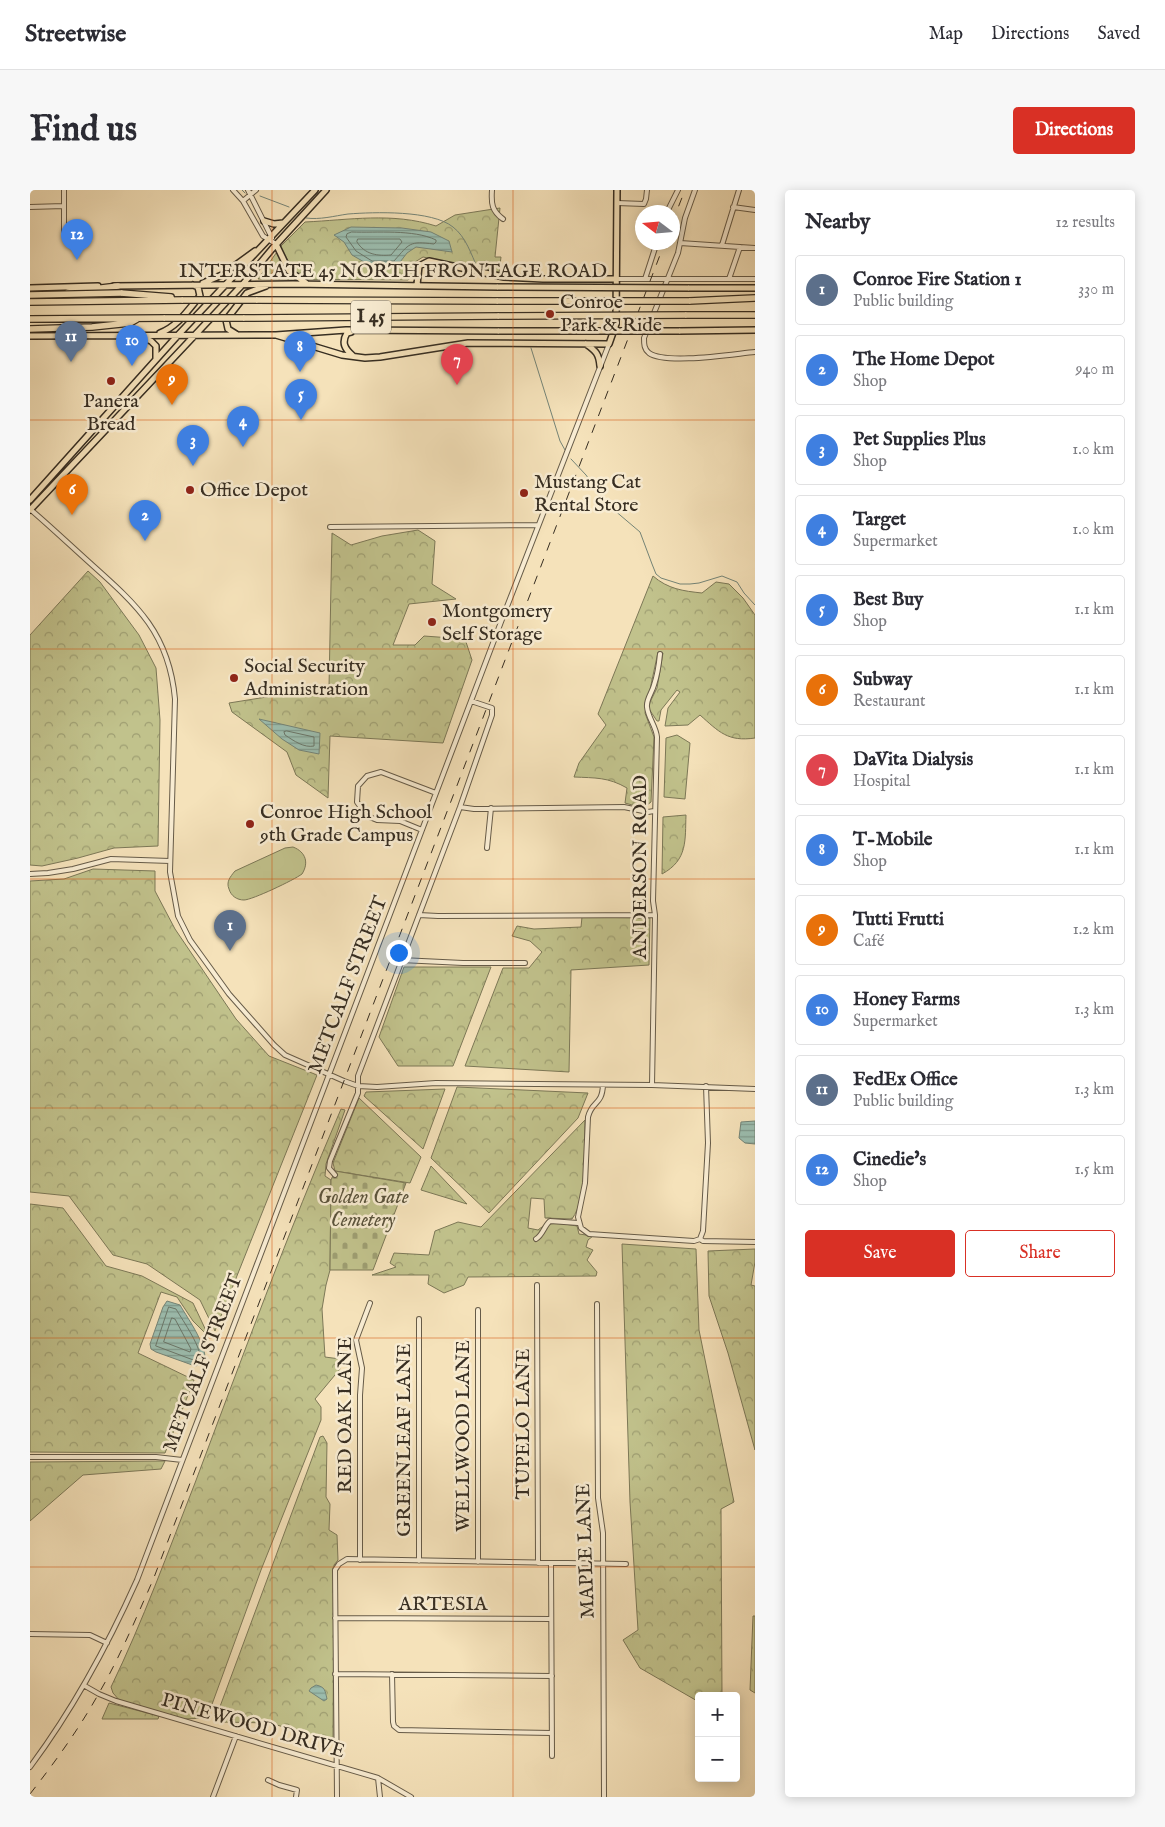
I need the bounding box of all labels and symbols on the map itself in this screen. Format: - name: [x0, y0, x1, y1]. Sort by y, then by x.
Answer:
- north arrow: [635, 205, 680, 250]
- pin: 12: [61, 219, 93, 260]
- street label: INTERSTATE 45 NORTH FRONTAGE ROAD: [179, 259, 607, 284]
- place label: Conroe Park & Ride: [560, 290, 662, 338]
- road number: I 45: [351, 300, 391, 334]
- marker: Conroe Park & Ride: [544, 308, 556, 320]
- pin: 11: [55, 321, 87, 362]
- pin: 10: [116, 325, 148, 366]
- pin: 8: [284, 331, 316, 372]
- pin: 7: [441, 344, 473, 385]
- pin: 9: [156, 364, 188, 405]
- marker: Panera Bread: [105, 375, 117, 387]
- pin: 5: [285, 379, 317, 420]
- place label: Panera Bread: [83, 389, 139, 437]
- pin: 4: [227, 406, 259, 447]
- pin: 3: [177, 425, 209, 466]
- place label: Mustang Cat Rental Store: [534, 470, 641, 518]
- pin: 6: [56, 474, 88, 515]
- place label: Office Depot: [200, 478, 308, 503]
- marker: Office Depot: [184, 484, 196, 496]
- marker: Mustang Cat Rental Store: [518, 487, 530, 499]
- pin: 2: [129, 500, 161, 541]
- place label: Montgomery Self Storage: [442, 599, 552, 647]
- marker: Montgomery Self Storage: [426, 616, 438, 628]
- place label: Social Security Administration: [243, 654, 369, 702]
- marker: Social Security Administration: [228, 672, 240, 684]
- street label: ANDERSON ROAD: [628, 775, 653, 960]
- place label: Conroe High School 9th Grade Campus: [259, 800, 433, 848]
- marker: Conroe High School 9th Grade Campus: [244, 818, 256, 830]
- street label: METCALF STREET: [303, 892, 394, 1077]
- pin: 1: [214, 910, 246, 951]
- your location: [386, 940, 412, 966]
- park label: Golden Gate Cemetery: [317, 1185, 409, 1233]
- street label: METCALF STREET: [158, 1270, 249, 1455]
- street label: RED OAK LANE: [333, 1336, 358, 1493]
- street label: WELLWOOD LANE: [451, 1340, 476, 1532]
- street label: GREENLEAF LANE: [392, 1343, 417, 1537]
- street label: TUPELO LANE: [511, 1348, 536, 1500]
- street label: MAPLE LANE: [571, 1483, 601, 1619]
- street label: ARTESIA: [397, 1592, 488, 1617]
- street label: PINEWOOD DRIVE: [158, 1688, 348, 1764]

